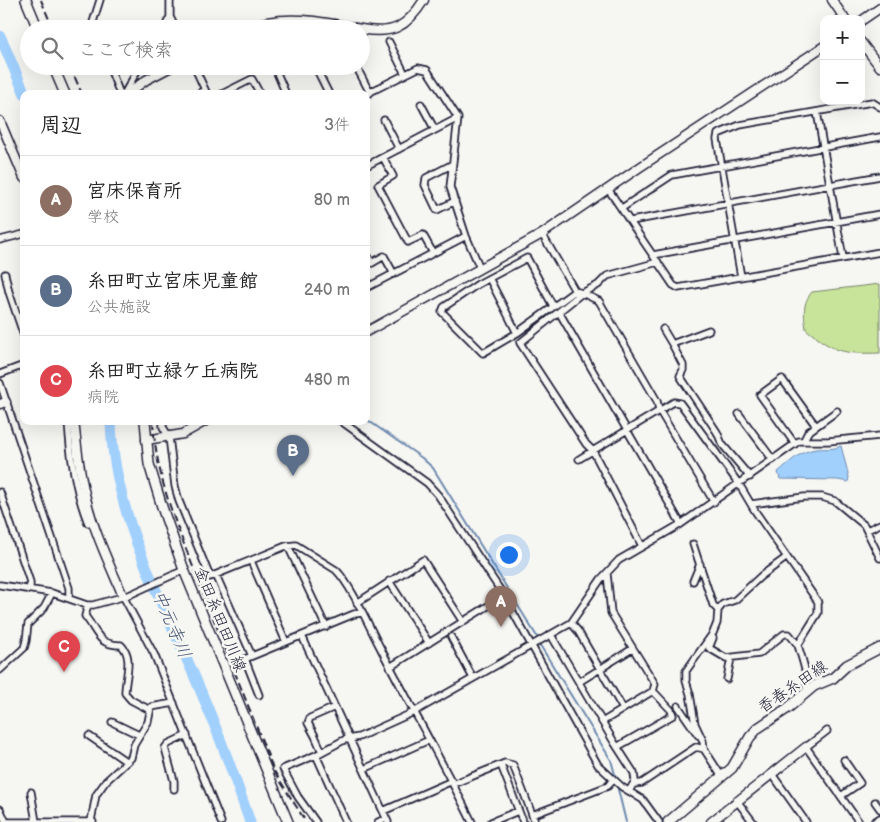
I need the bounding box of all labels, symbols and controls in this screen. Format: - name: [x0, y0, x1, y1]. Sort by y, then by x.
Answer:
- map controls: [820, 15, 865, 105]
- button: +: [820, 15, 865, 60]
- search box: [20, 20, 370, 75]
- icon: search: [38, 34, 66, 62]
- text: ここで検索: [78, 39, 173, 62]
- button: −: [820, 60, 865, 105]
- text: 周辺: [40, 113, 82, 138]
- text: 3件: [324, 116, 350, 135]
- text: 宮床保育所: [87, 180, 182, 203]
- text: A: [51, 191, 61, 210]
- text: 80 m: [314, 191, 350, 210]
- text: 学校: [87, 208, 119, 227]
- text: 糸田町立宮床児童館: [87, 270, 258, 293]
- text: B: [50, 281, 62, 300]
- text: 240 m: [304, 281, 350, 300]
- text: 公共施設: [87, 298, 151, 317]
- text: 糸田町立緑ケ丘病院: [87, 360, 258, 383]
- text: C: [50, 371, 62, 390]
- text: 480 m: [304, 371, 350, 390]
- text: 病院: [87, 388, 119, 407]
- pin: B: [277, 435, 309, 476]
- your location: [496, 542, 522, 568]
- street label: 金田糸田田川線: [190, 564, 249, 675]
- pin: A: [485, 586, 517, 627]
- water label: 中元寺川: [148, 587, 195, 661]
- pin: C: [48, 631, 80, 672]
- street label: 香春糸田線: [754, 657, 831, 717]

